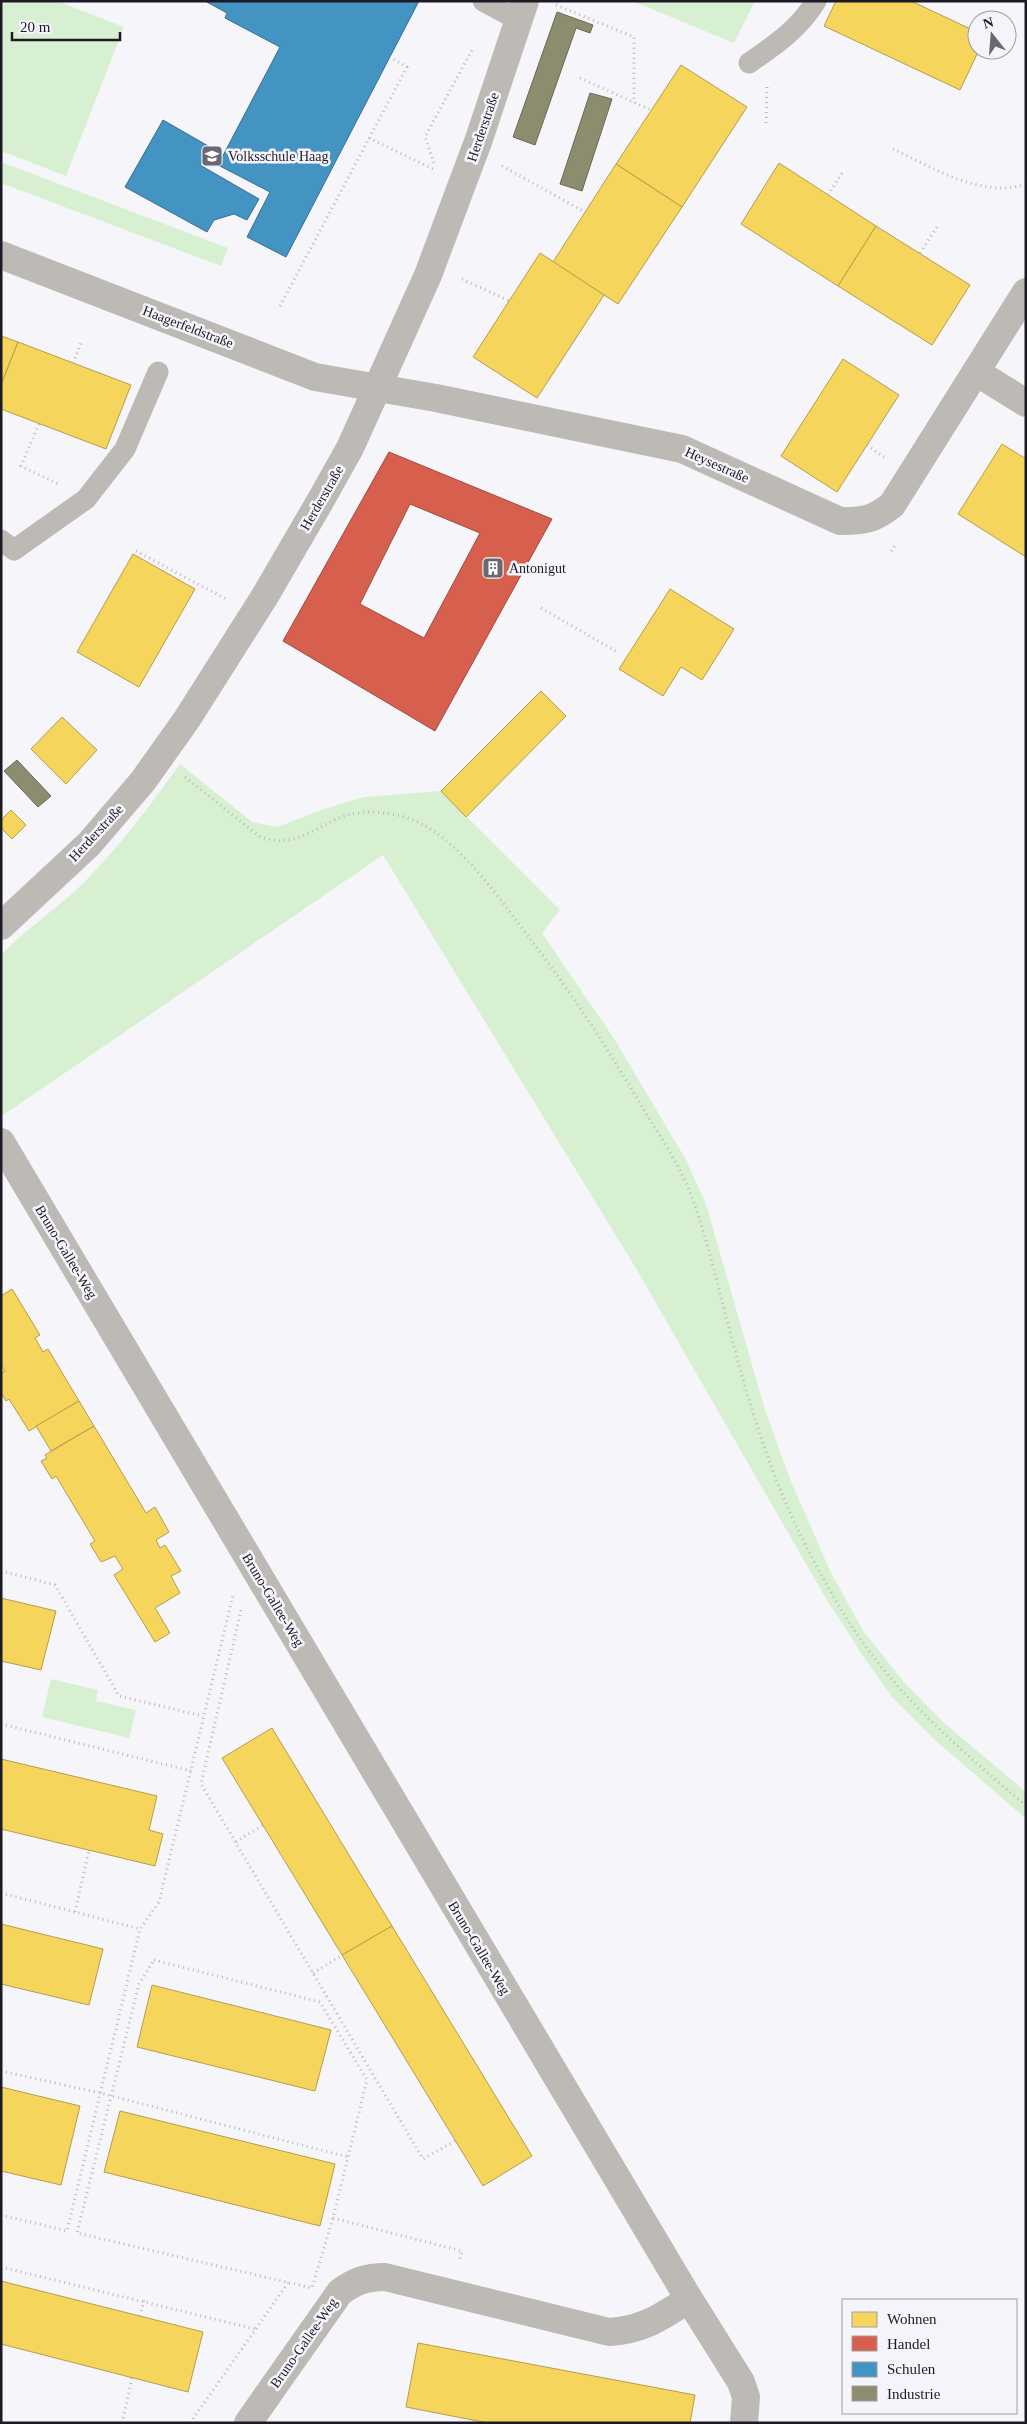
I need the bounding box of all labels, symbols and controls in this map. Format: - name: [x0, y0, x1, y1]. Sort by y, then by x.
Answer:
- scale bar: [12, 10, 120, 42]
- north arrow: [967, 10, 1017, 60]
- text: N: [981, 14, 995, 32]
- text: 20 m: [20, 19, 51, 35]
- street label: Herderstraße: [464, 90, 502, 164]
- school or university icon: Volksschule Haag: [200, 144, 224, 168]
- place label: Volksschule Haag: [228, 149, 328, 164]
- street label: Haagerfeldstraße: [141, 303, 235, 351]
- street label: Heysestraße: [683, 444, 751, 486]
- street label: Herderstraße: [297, 463, 347, 533]
- building icon: Antonigut: [481, 556, 505, 580]
- place label: Antonigut: [509, 561, 566, 576]
- street label: Herderstraße: [66, 801, 126, 865]
- street label: Bruno-Gallee-Weg: [32, 1203, 100, 1301]
- street label: Bruno-Gallee-Weg: [239, 1551, 307, 1649]
- street label: Bruno-Gallee-Weg: [445, 1899, 513, 1997]
- street label: Bruno-Gallee-Weg: [267, 2295, 341, 2391]
- legend: [842, 2299, 1017, 2414]
- text: Wohnen: [887, 2311, 937, 2327]
- text: Handel: [887, 2336, 930, 2352]
- text: Schulen: [887, 2361, 936, 2377]
- text: Industrie: [887, 2386, 941, 2402]

